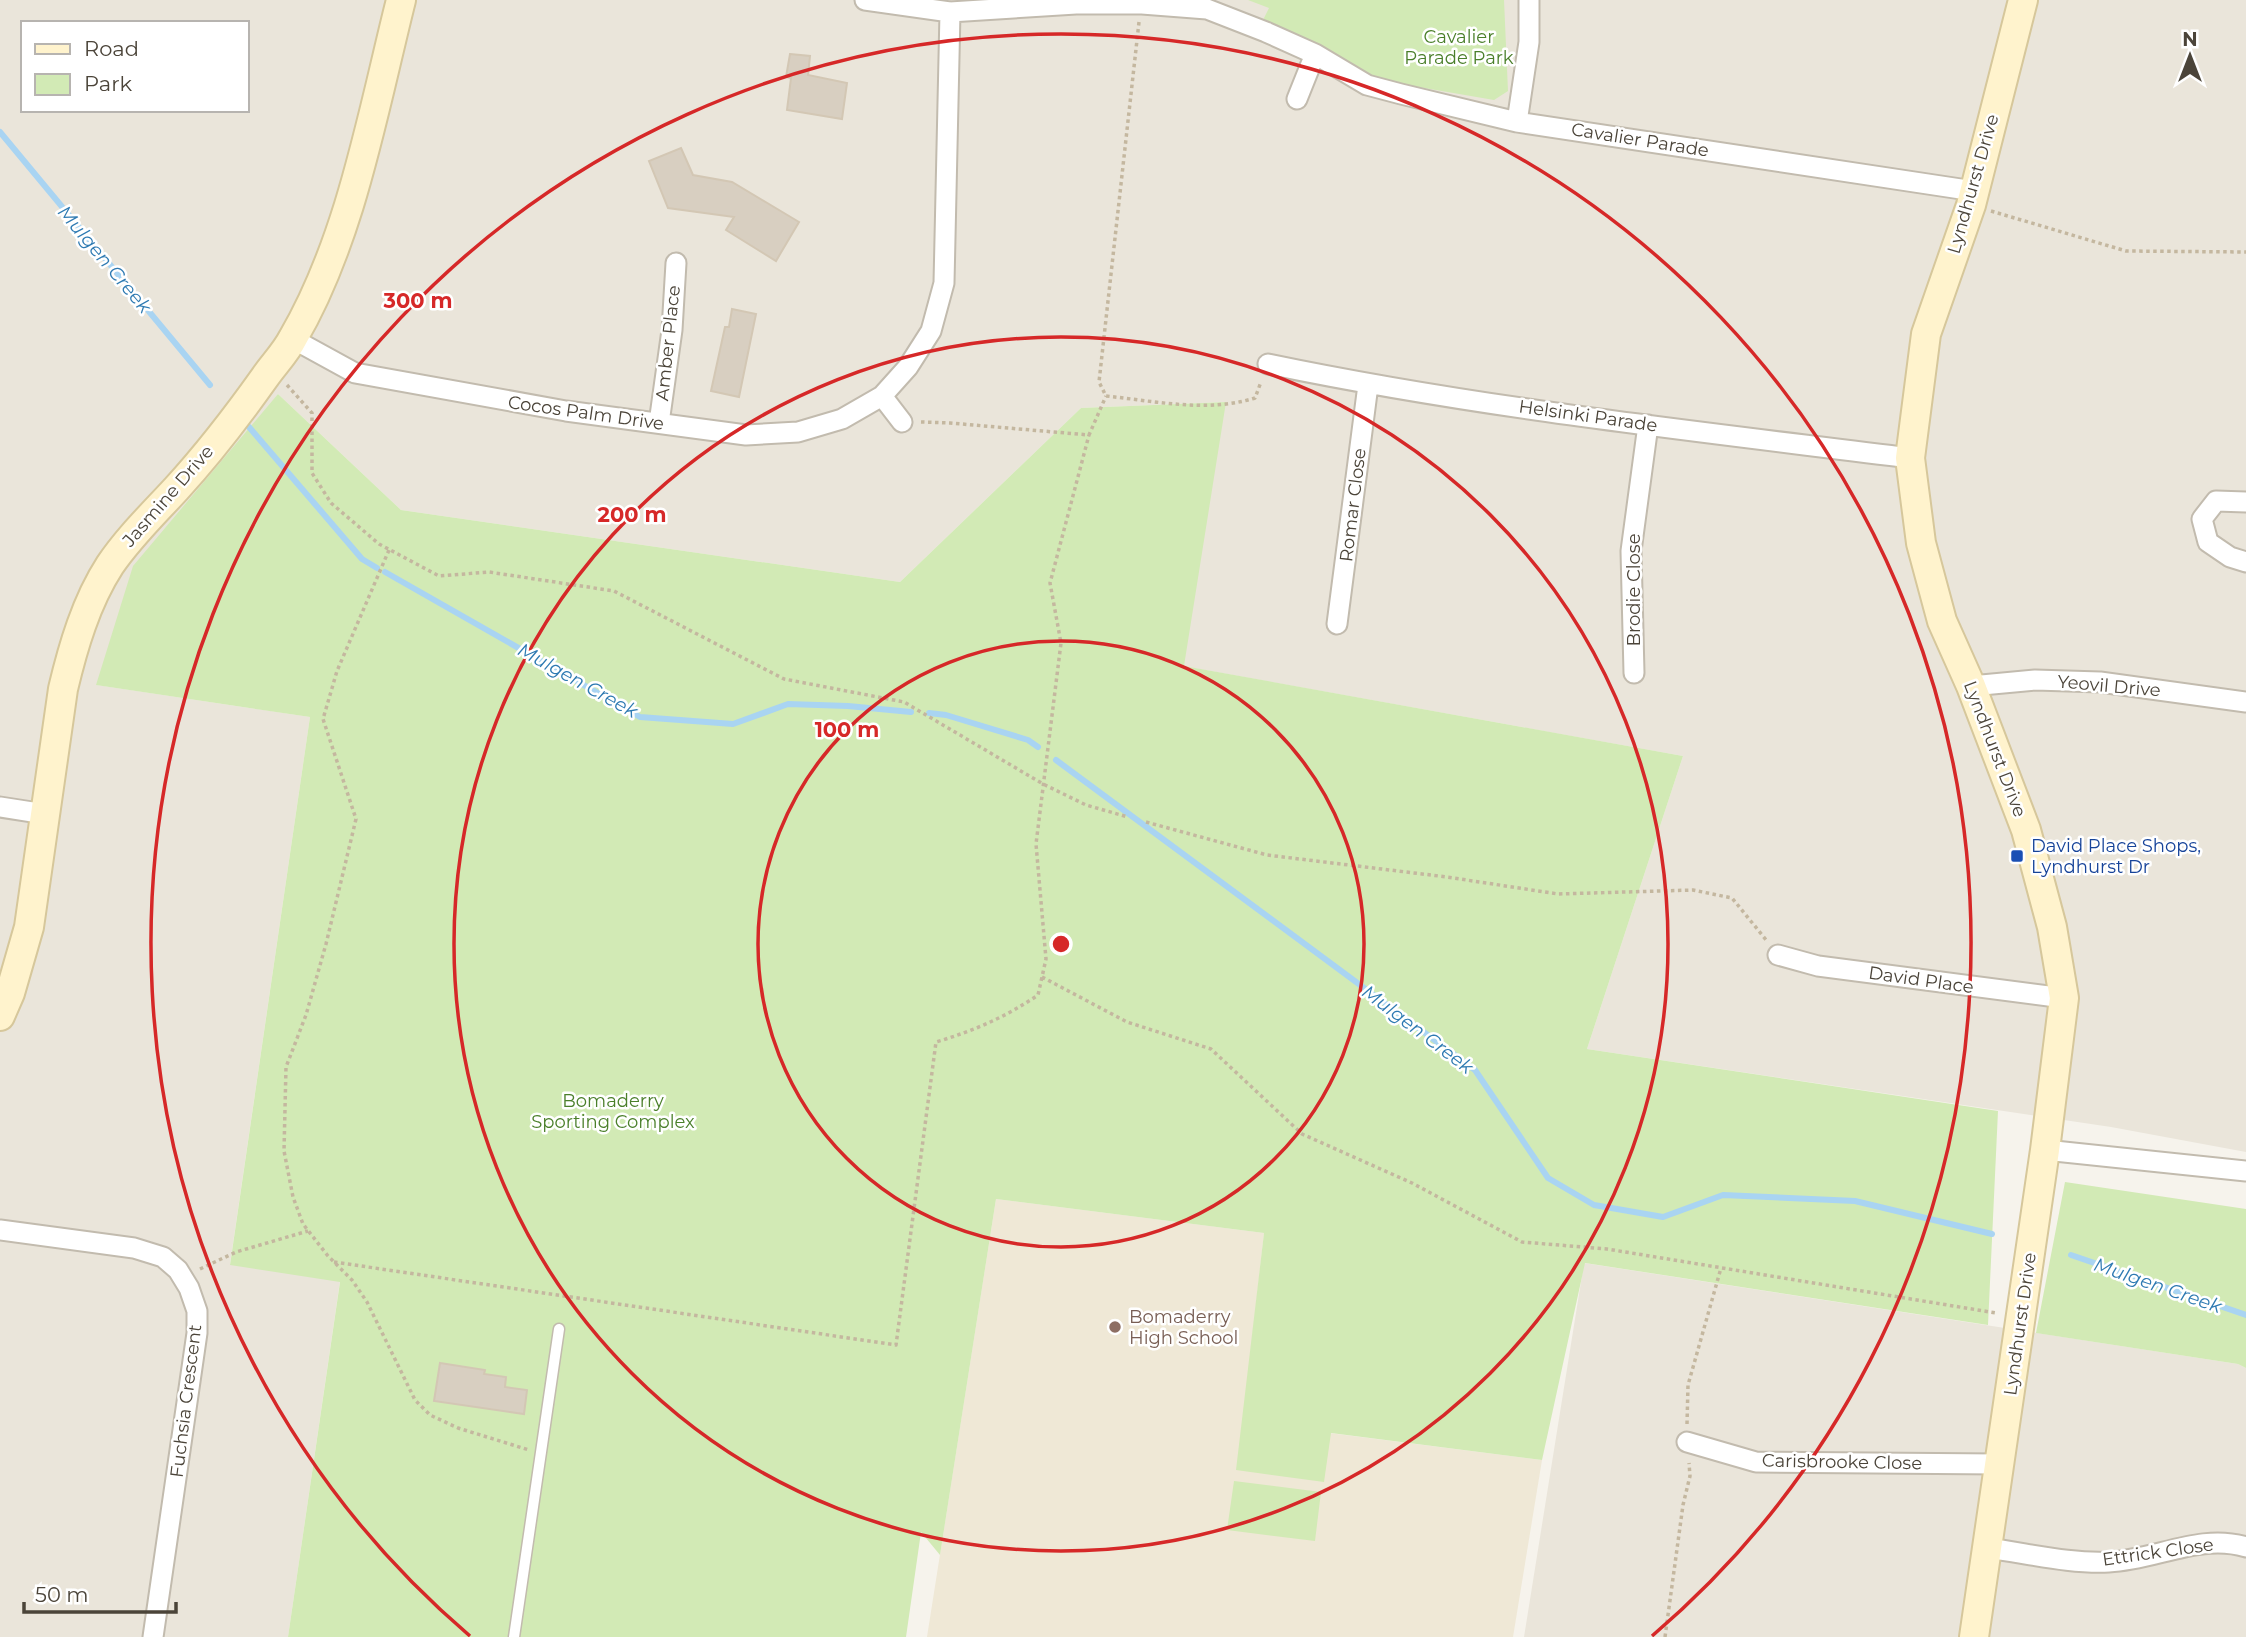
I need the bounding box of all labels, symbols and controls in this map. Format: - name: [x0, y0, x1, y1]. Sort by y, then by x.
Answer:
- legend: [21, 21, 248, 112]
- north arrow: [2155, 21, 2225, 91]
- park label: Cavalier Parade Park: [1404, 26, 1514, 69]
- text: N: [2182, 28, 2198, 51]
- text: Road: [84, 36, 139, 61]
- text: Park: [84, 71, 132, 96]
- street label: Lyndhurst Drive: [1943, 112, 2003, 256]
- street label: Cavalier Parade: [1570, 118, 1711, 162]
- water label: Mulgen Creek: [53, 201, 157, 318]
- street label: Amber Place: [651, 284, 685, 402]
- text: 300 m: [383, 288, 452, 313]
- street label: Cocos Palm Drive: [506, 391, 666, 435]
- street label: Helsinki Parade: [1517, 395, 1659, 437]
- street label: Jasmine Drive: [117, 441, 218, 552]
- street label: Romar Close: [1335, 447, 1371, 563]
- text: 200 m: [598, 502, 666, 527]
- street label: Brodie Close: [1623, 533, 1645, 647]
- water label: Mulgen Creek: [514, 638, 642, 723]
- street label: Yeovil Drive: [2056, 671, 2162, 701]
- street label: Lyndhurst Drive: [1959, 678, 2031, 820]
- text: 100 m: [815, 717, 879, 742]
- place label: David Place Shops, Lyndhurst Dr: [2031, 835, 2201, 878]
- marker: David Place Shops, Lyndhurst Dr: [2009, 848, 2025, 864]
- centre of rings: [1049, 932, 1073, 956]
- street label: David Place: [1867, 962, 1975, 998]
- water label: Mulgen Creek: [1357, 980, 1479, 1079]
- park label: Bomaderry Sporting Complex: [531, 1090, 695, 1133]
- street label: Lyndhurst Drive: [1999, 1251, 2041, 1397]
- water label: Mulgen Creek: [2091, 1253, 2225, 1318]
- place label: Bomaderry High School: [1129, 1306, 1238, 1349]
- marker: Bomaderry High School: [1107, 1319, 1123, 1335]
- street label: Fuchsia Crescent: [166, 1323, 206, 1479]
- street label: Carisbrooke Close: [1762, 1450, 1922, 1474]
- street label: Ettrick Close: [2101, 1533, 2215, 1571]
- scale bar: [24, 1570, 177, 1614]
- text: 50 m: [35, 1582, 89, 1607]

